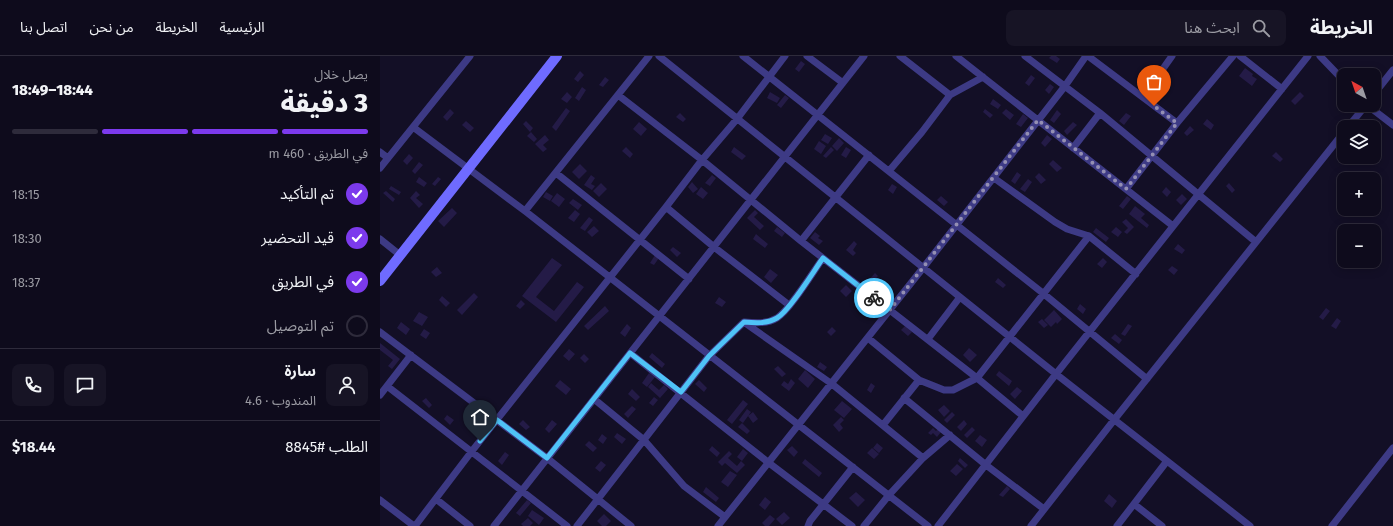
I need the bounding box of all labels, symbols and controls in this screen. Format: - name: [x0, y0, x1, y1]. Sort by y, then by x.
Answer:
- search box: [1006, 10, 1286, 46]
- text: الخريطة: [1310, 16, 1373, 39]
- icon: search: [1250, 17, 1272, 39]
- text: اتصل بنا: [20, 19, 67, 36]
- text: من نحن: [89, 19, 134, 36]
- text: الخريطة: [156, 19, 198, 36]
- text: الرئيسية: [220, 19, 265, 36]
- text: ابحث هنا: [1184, 19, 1240, 37]
- pin: [1137, 65, 1171, 106]
- text: يصل خلال: [314, 67, 368, 82]
- north arrow: [1337, 68, 1381, 112]
- map controls: [1337, 68, 1381, 268]
- icon: bag: [1143, 71, 1165, 93]
- text: 18:44–18:49: [12, 81, 93, 99]
- text: 3 دقيقة: [280, 88, 368, 119]
- button: layers: [1337, 120, 1381, 164]
- text: في الطريق · 460 m: [269, 146, 368, 161]
- button: +: [1337, 172, 1381, 216]
- icon: check: [346, 183, 368, 205]
- text: تم التأكيد: [280, 185, 334, 203]
- text: 18:15: [12, 187, 40, 202]
- button: −: [1337, 224, 1381, 268]
- icon: check: [346, 227, 368, 249]
- text: قيد التحضير: [261, 229, 334, 247]
- text: 18:30: [12, 231, 42, 246]
- icon: check: [346, 271, 368, 293]
- text: في الطريق: [272, 273, 334, 291]
- text: 18:37: [12, 275, 40, 290]
- courier: [854, 278, 894, 318]
- icon: bike: [863, 287, 885, 309]
- text: تم التوصيل: [267, 317, 334, 335]
- text: سارة: [284, 362, 316, 380]
- button: phone: [12, 364, 54, 406]
- button: chat: [64, 364, 106, 406]
- button: person: [326, 364, 368, 406]
- text: المندوب · 4.6: [245, 393, 316, 408]
- pin: [463, 400, 497, 441]
- icon: home: [469, 406, 491, 428]
- text: $18.44: [12, 438, 56, 456]
- text: الطلب #8845: [285, 438, 368, 456]

